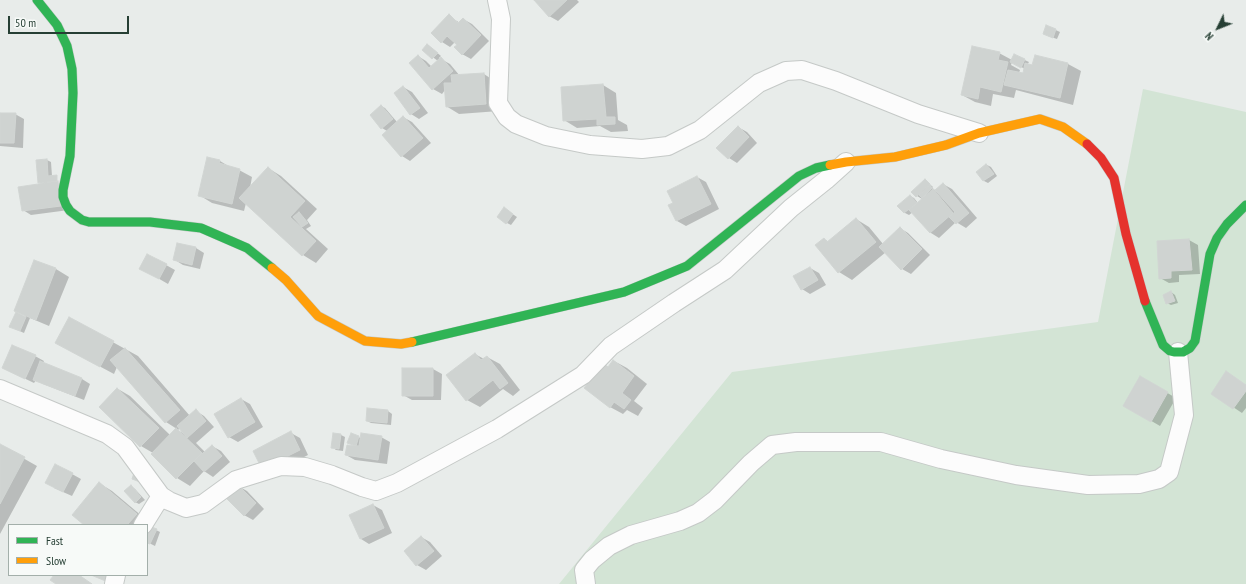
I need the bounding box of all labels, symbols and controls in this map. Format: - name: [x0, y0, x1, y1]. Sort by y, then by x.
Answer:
- scale bar: [10, 8, 131, 34]
- north arrow: [1198, 8, 1238, 48]
- text: 50 m: [15, 15, 36, 30]
- text: N: [1202, 29, 1216, 43]
- legend: [8, 524, 148, 576]
- text: Fast: [46, 533, 63, 548]
- text: Slow: [46, 553, 66, 568]

